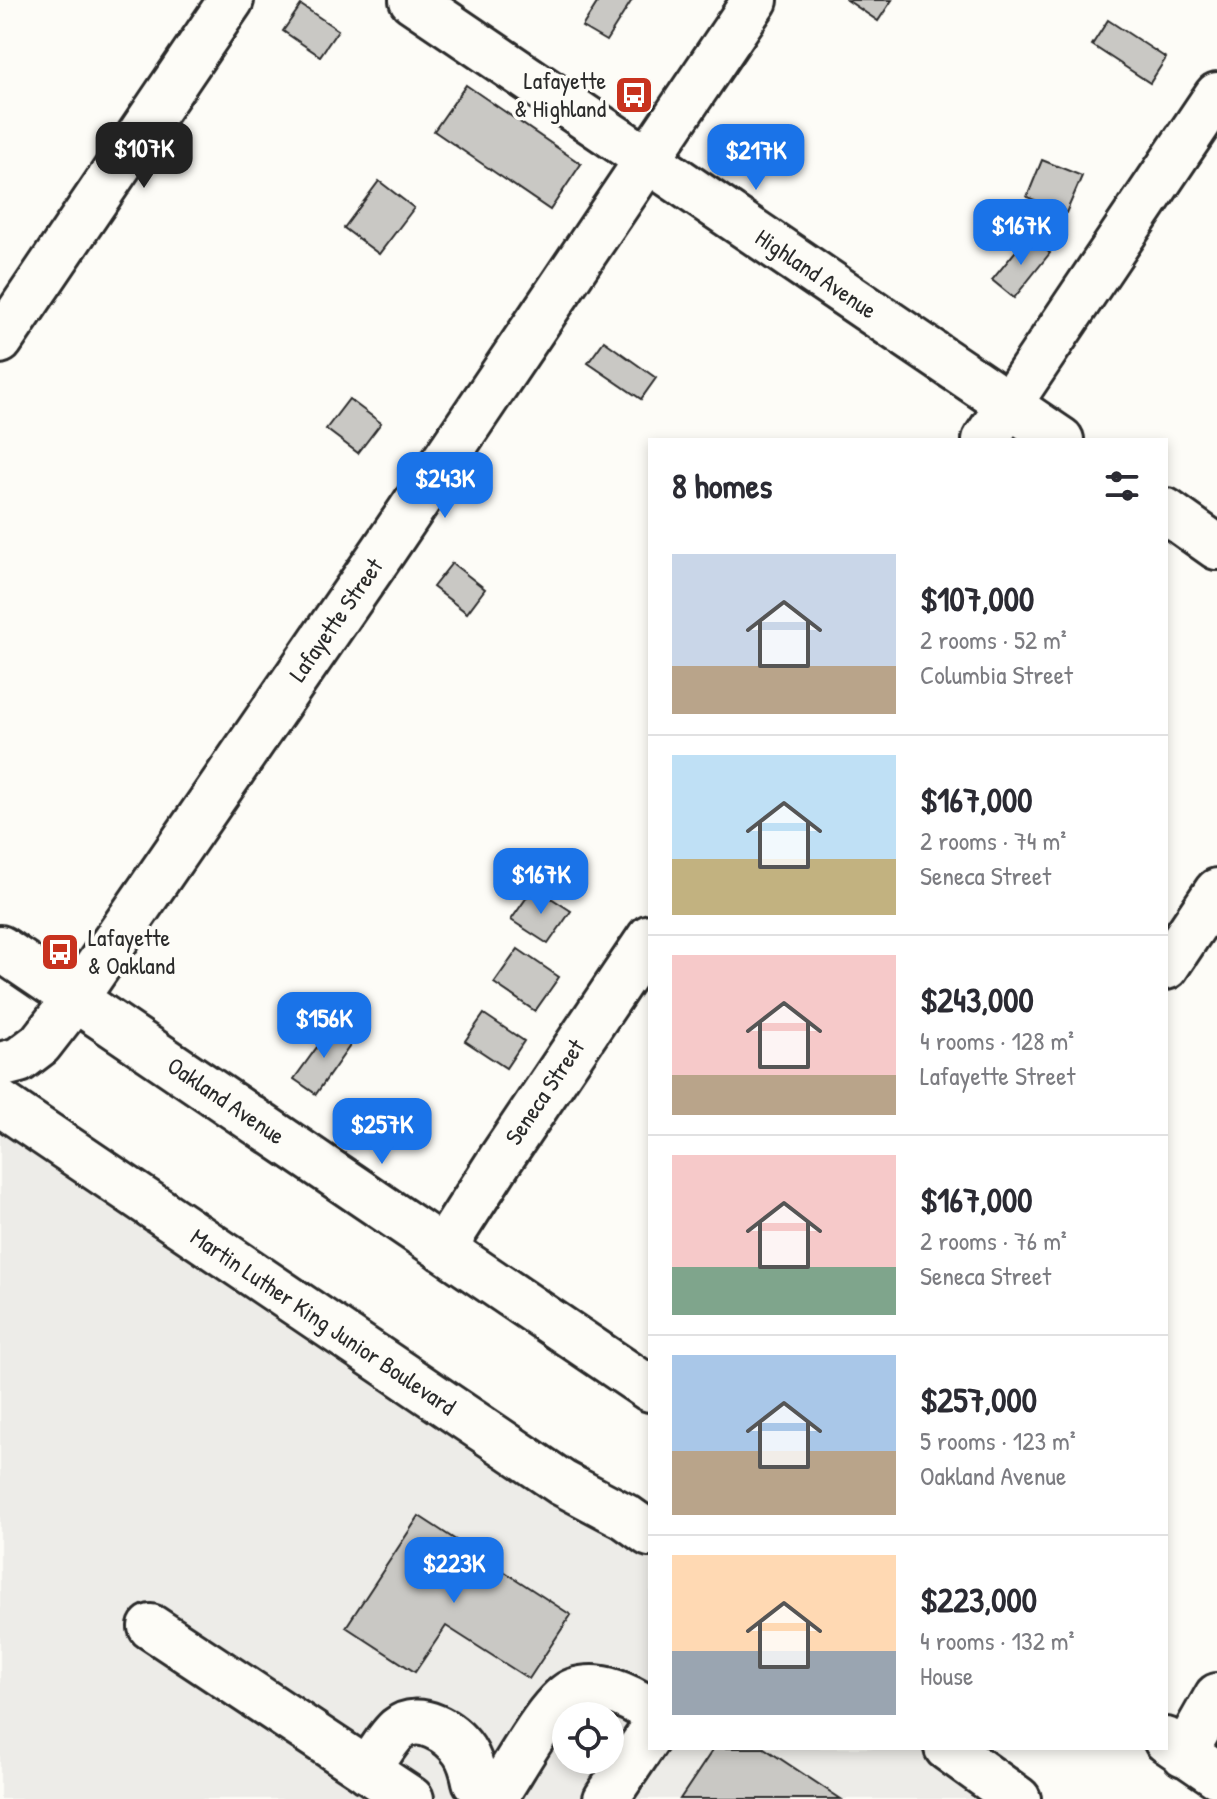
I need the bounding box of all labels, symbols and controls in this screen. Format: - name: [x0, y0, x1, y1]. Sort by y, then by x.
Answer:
- place label: Lafayette & Highland: [514, 64, 606, 124]
- bus stop icon: Lafayette & Highland: [613, 74, 655, 116]
- pin: $107K: [88, 122, 200, 190]
- pin: $217K: [700, 124, 812, 192]
- text: $107K: [114, 130, 174, 165]
- text: $217K: [725, 132, 787, 167]
- pin: $167K: [965, 199, 1077, 267]
- text: $167K: [991, 207, 1051, 242]
- street label: Highland Avenue: [750, 221, 884, 326]
- pin: $243K: [389, 452, 501, 520]
- text: $243K: [415, 460, 475, 495]
- text: 8 homes: [672, 463, 772, 509]
- icon: filters: [1100, 464, 1144, 508]
- street label: Lafayette Street: [281, 551, 390, 687]
- text: $107,000: [920, 576, 1034, 622]
- icon: home: [736, 586, 832, 682]
- text: 2 rooms · 52 m²: [920, 622, 1067, 657]
- text: Columbia Street: [920, 657, 1073, 692]
- text: $167,000: [920, 777, 1033, 823]
- icon: home: [736, 787, 832, 883]
- text: 2 rooms · 74 m²: [920, 823, 1066, 858]
- pin: $167K: [485, 848, 597, 916]
- text: $167K: [511, 856, 571, 891]
- text: Seneca Street: [920, 858, 1051, 893]
- place label: Lafayette & Oakland: [88, 921, 175, 981]
- bus stop icon: Lafayette & Oakland: [39, 931, 81, 973]
- text: $243,000: [920, 977, 1034, 1023]
- icon: home: [736, 987, 832, 1083]
- pin: $156K: [268, 992, 380, 1060]
- text: $156K: [295, 1000, 353, 1035]
- text: 4 rooms · 128 m²: [920, 1023, 1074, 1058]
- street label: Seneca Street: [497, 1032, 592, 1151]
- street label: Oakland Avenue: [162, 1049, 292, 1151]
- text: Lafayette Street: [920, 1058, 1075, 1093]
- pin: $257K: [326, 1098, 438, 1166]
- text: $257K: [351, 1106, 413, 1141]
- text: $167,000: [920, 1177, 1033, 1223]
- icon: home: [736, 1187, 832, 1283]
- street label: Martin Luther King Junior Boulevard: [185, 1220, 462, 1422]
- text: 2 rooms · 76 m²: [920, 1223, 1067, 1258]
- text: Seneca Street: [920, 1258, 1051, 1293]
- text: $257,000: [920, 1377, 1037, 1423]
- icon: home: [736, 1387, 832, 1483]
- text: 5 rooms · 123 m²: [920, 1423, 1076, 1458]
- text: Oakland Avenue: [920, 1458, 1066, 1493]
- pin: $223K: [398, 1537, 510, 1605]
- text: $223K: [423, 1545, 485, 1580]
- text: $223,000: [920, 1577, 1037, 1623]
- icon: home: [736, 1587, 832, 1683]
- text: 4 rooms · 132 m²: [920, 1623, 1074, 1658]
- text: House: [920, 1658, 973, 1693]
- map controls: [552, 1702, 624, 1774]
- button: locate: [552, 1702, 624, 1774]

